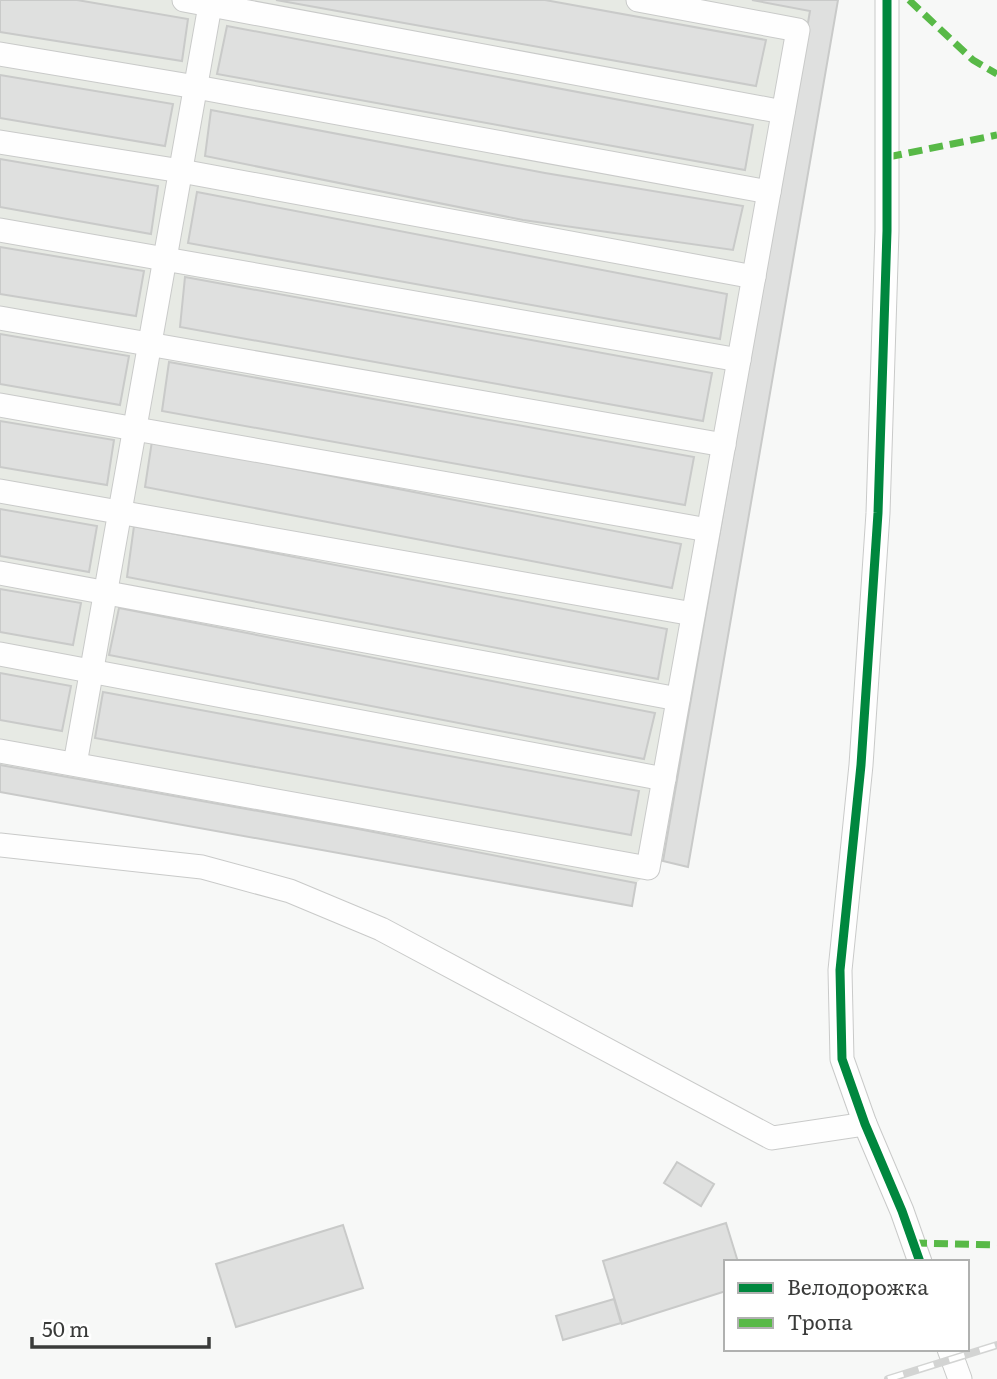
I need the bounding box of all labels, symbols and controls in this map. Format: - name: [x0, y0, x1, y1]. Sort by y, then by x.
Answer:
- legend: [724, 1260, 969, 1351]
- text: Велодорожка: [787, 1270, 929, 1301]
- text: Тропа: [787, 1305, 853, 1336]
- scale bar: [32, 1306, 208, 1350]
- text: 50 m: [42, 1312, 89, 1343]

